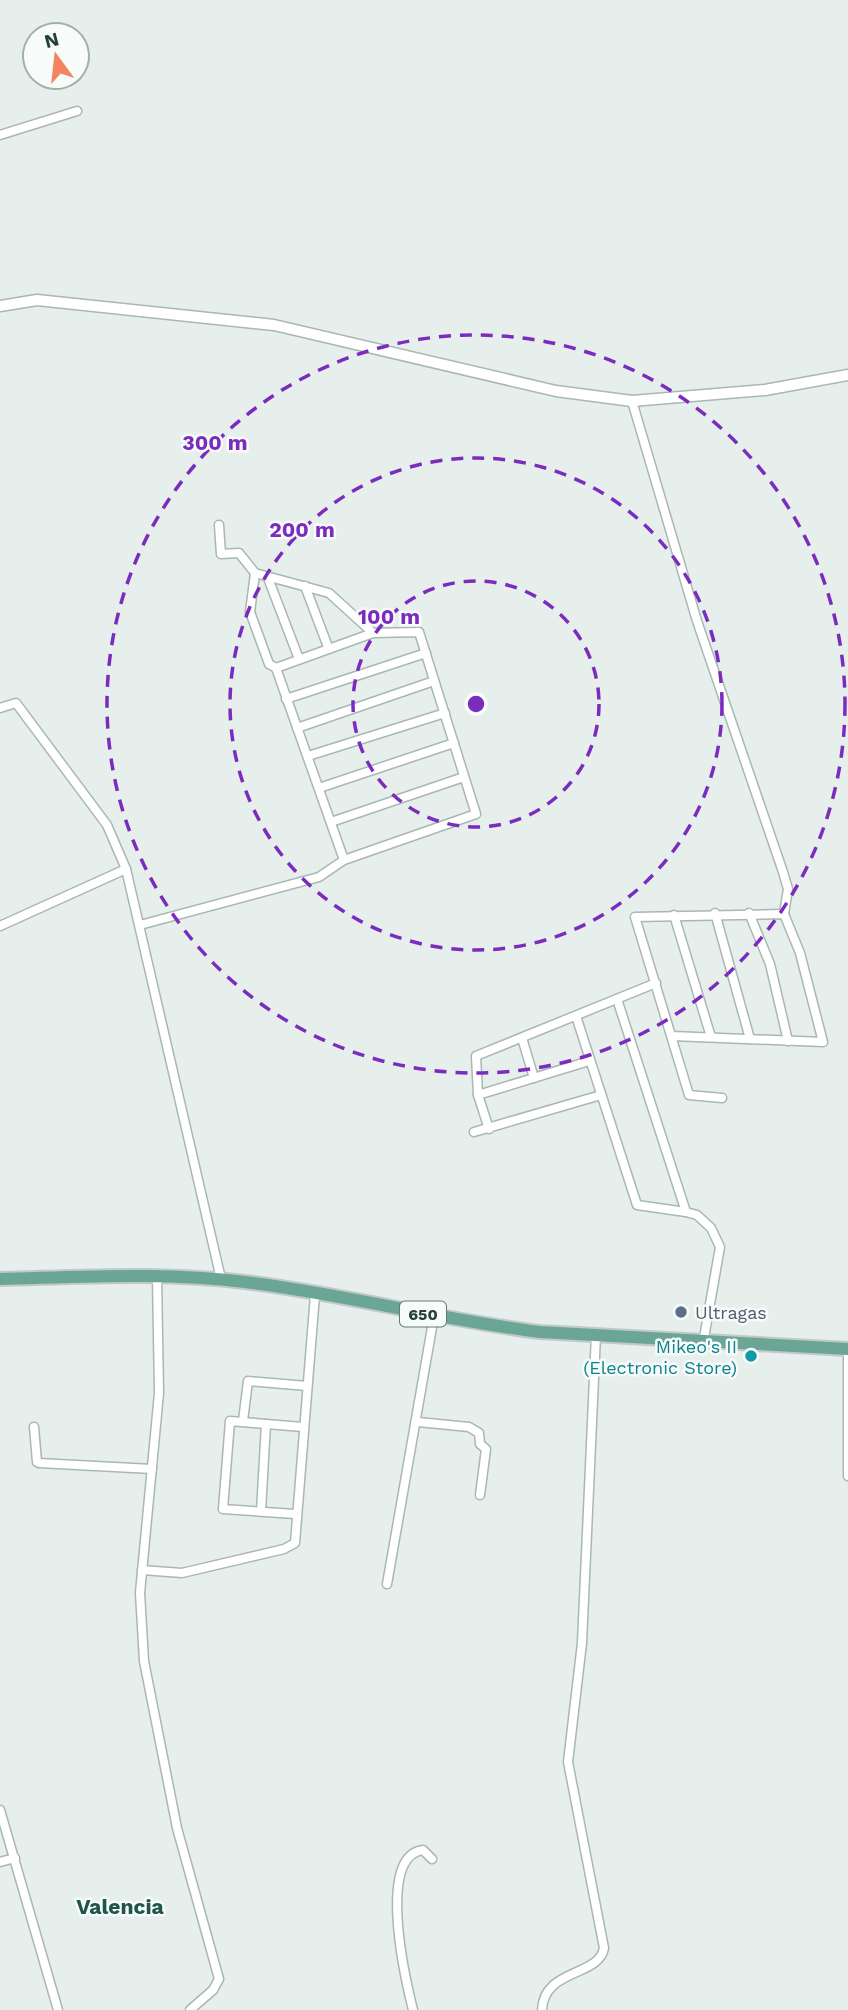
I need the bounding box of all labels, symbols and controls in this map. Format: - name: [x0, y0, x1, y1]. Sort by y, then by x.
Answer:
- north arrow: [21, 21, 91, 91]
- text: N: [42, 27, 62, 53]
- text: 300 m: [182, 430, 248, 455]
- text: 200 m: [269, 517, 335, 542]
- text: 100 m: [358, 604, 420, 629]
- centre of rings: [464, 692, 488, 716]
- road number: 650: [400, 1302, 446, 1326]
- place label: Ultragas: [695, 1302, 767, 1323]
- marker: Ultragas: [673, 1304, 689, 1320]
- place label: Mikeo's II (Electronic Store): [583, 1336, 737, 1378]
- marker: Mikeo's II (Electronic Store): [743, 1348, 759, 1364]
- district label: Valencia: [76, 1894, 165, 1919]

